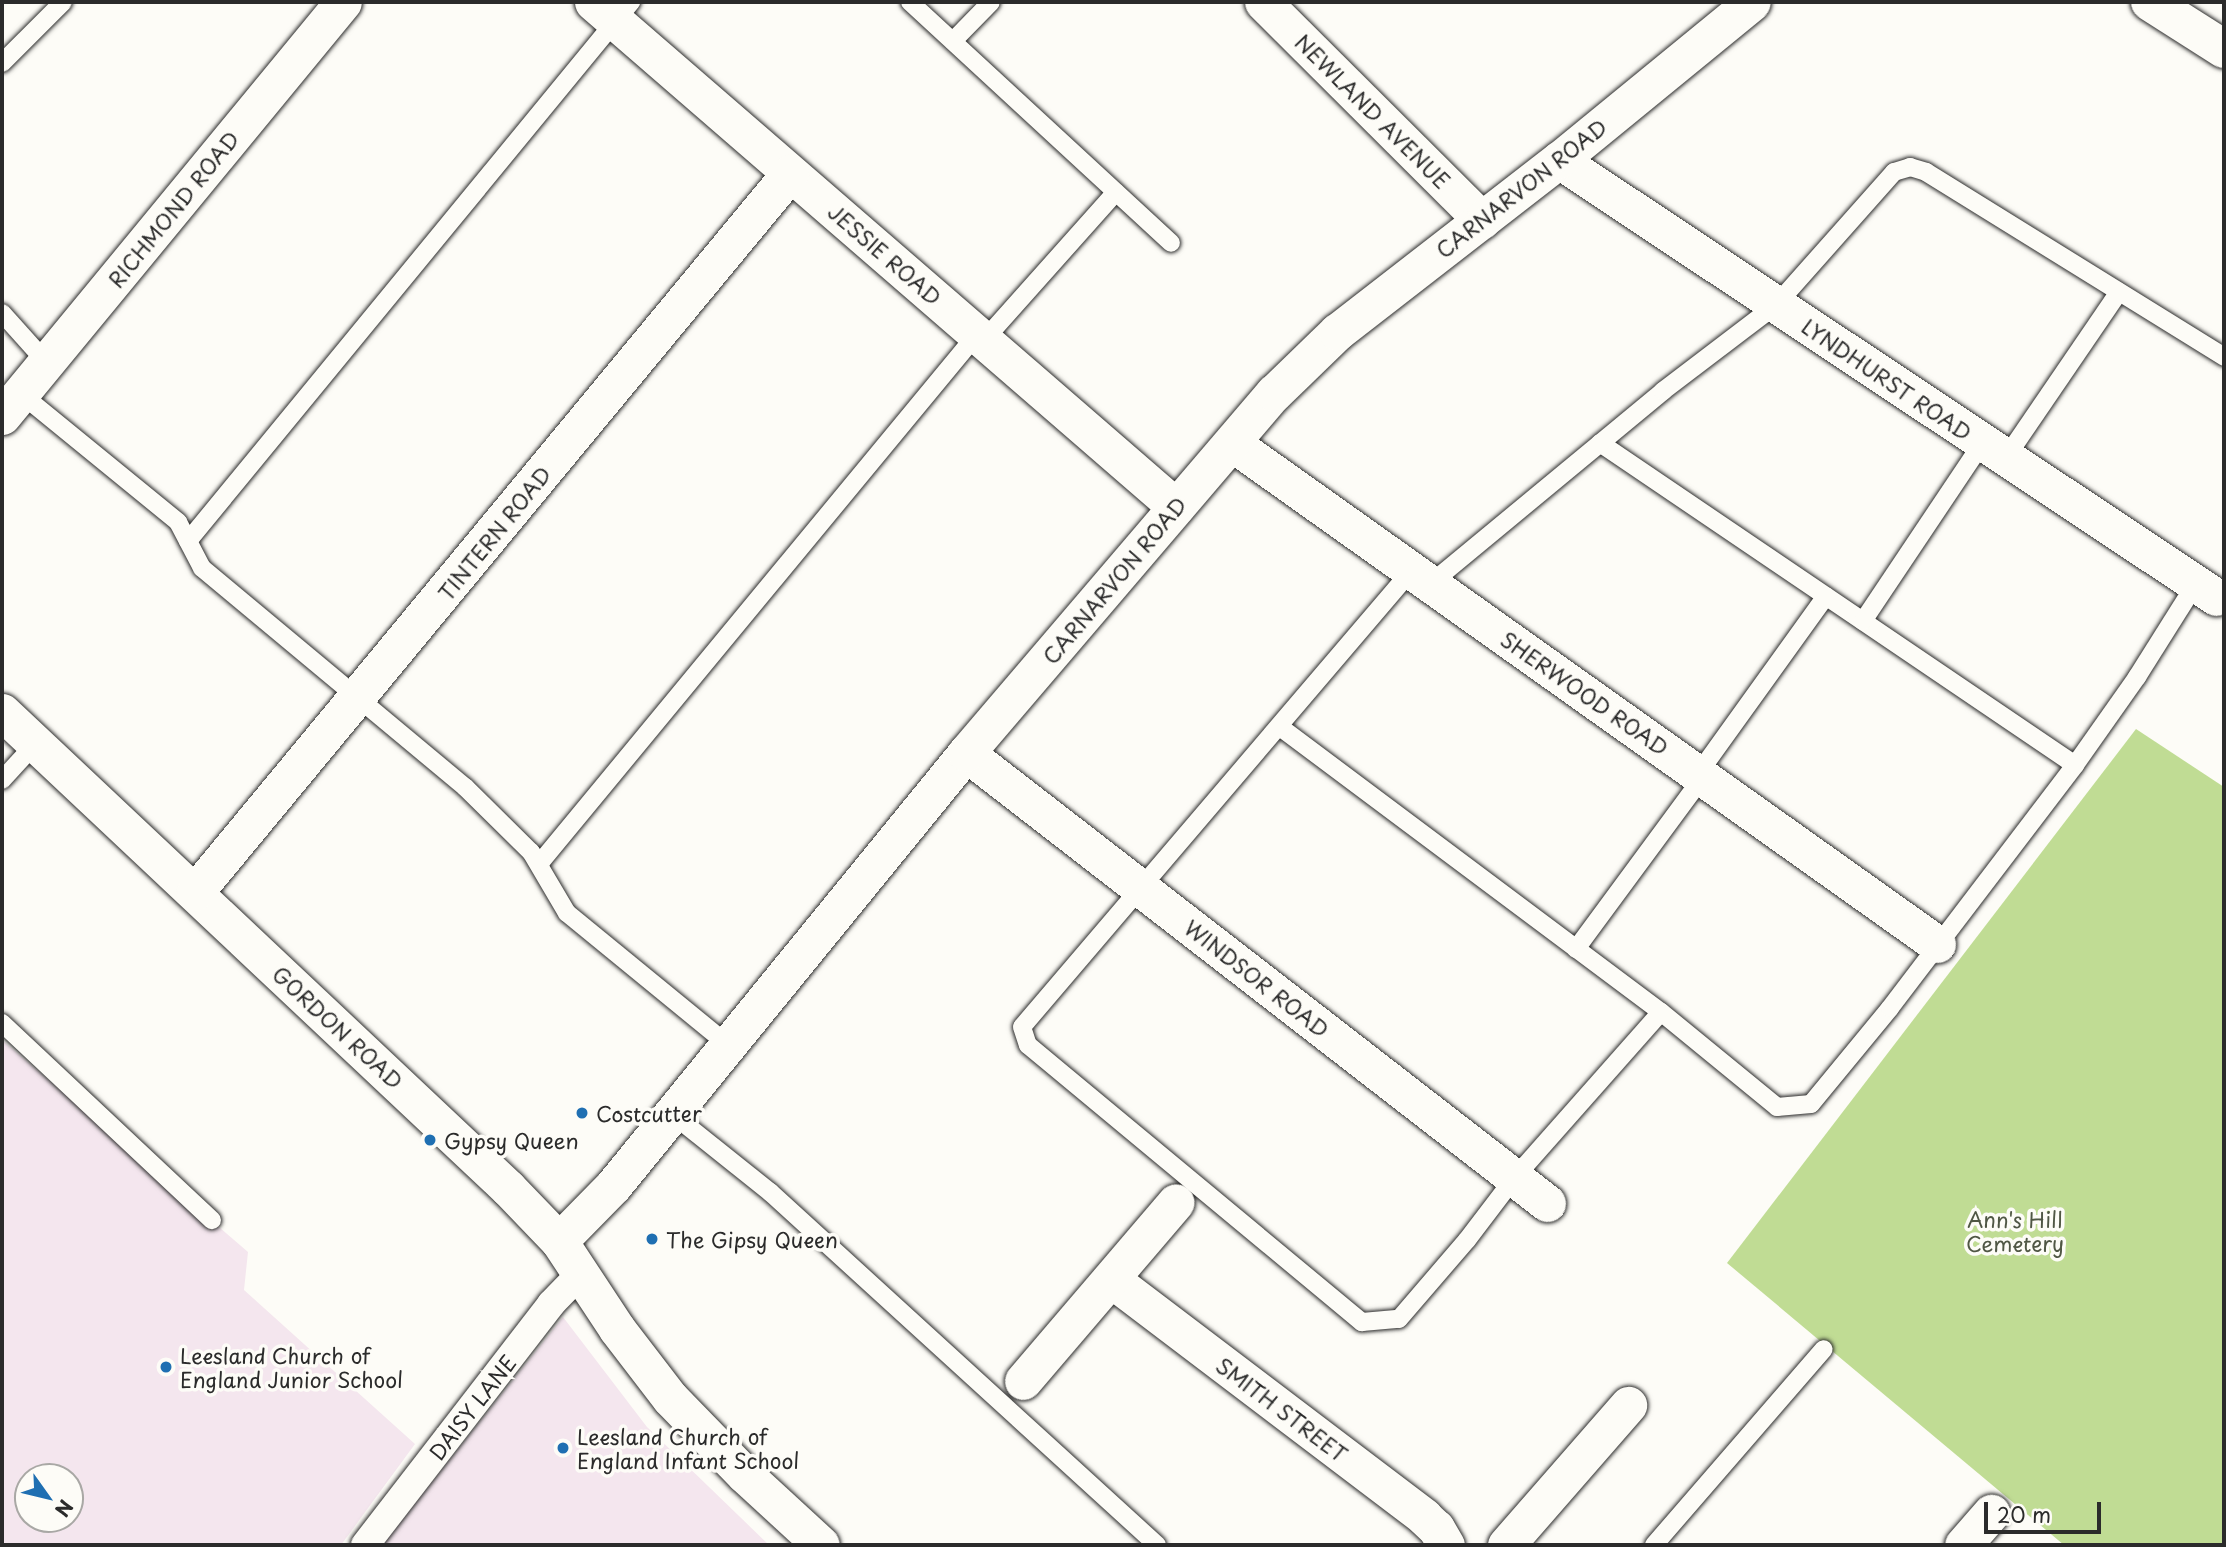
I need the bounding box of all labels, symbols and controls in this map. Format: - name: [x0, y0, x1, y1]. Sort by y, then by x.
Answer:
- street label: NEWLAND AVENUE: [1291, 29, 1455, 193]
- street label: CARNARVON ROAD: [1430, 113, 1612, 263]
- street label: RICHMOND ROAD: [103, 126, 243, 292]
- street label: JESSIE ROAD: [823, 198, 947, 310]
- street label: LYNDHURST ROAD: [1797, 313, 1977, 445]
- street label: TINTERN ROAD: [432, 460, 556, 606]
- street label: CARNARVON ROAD: [1037, 491, 1191, 669]
- street label: SHERWOOD ROAD: [1496, 625, 1674, 761]
- street label: WINDSOR ROAD: [1180, 914, 1334, 1042]
- street label: GORDON ROAD: [268, 960, 408, 1094]
- place label: Costcutter: [596, 1100, 702, 1126]
- marker: Costcutter: [574, 1105, 590, 1121]
- place label: Gypsy Queen: [444, 1127, 580, 1153]
- marker: Gypsy Queen: [422, 1132, 438, 1148]
- park label: Ann's Hill Cemetery: [1966, 1206, 2064, 1256]
- place label: The Gipsy Queen: [666, 1226, 839, 1252]
- marker: The Gipsy Queen: [644, 1231, 660, 1247]
- place label: Leesland Church of England Junior School: [180, 1342, 406, 1392]
- street label: DAISY LANE: [423, 1350, 521, 1464]
- street label: SMITH STREET: [1210, 1351, 1354, 1467]
- marker: Leesland Church of England Junior School: [158, 1359, 174, 1375]
- place label: Leesland Church of England Infant School: [577, 1423, 800, 1473]
- marker: Leesland Church of England Infant School: [555, 1440, 571, 1456]
- north arrow: [14, 1463, 84, 1533]
- scale bar: [1988, 1488, 2105, 1532]
- text: N: [49, 1495, 81, 1523]
- text: 20 m: [1997, 1498, 2051, 1530]

